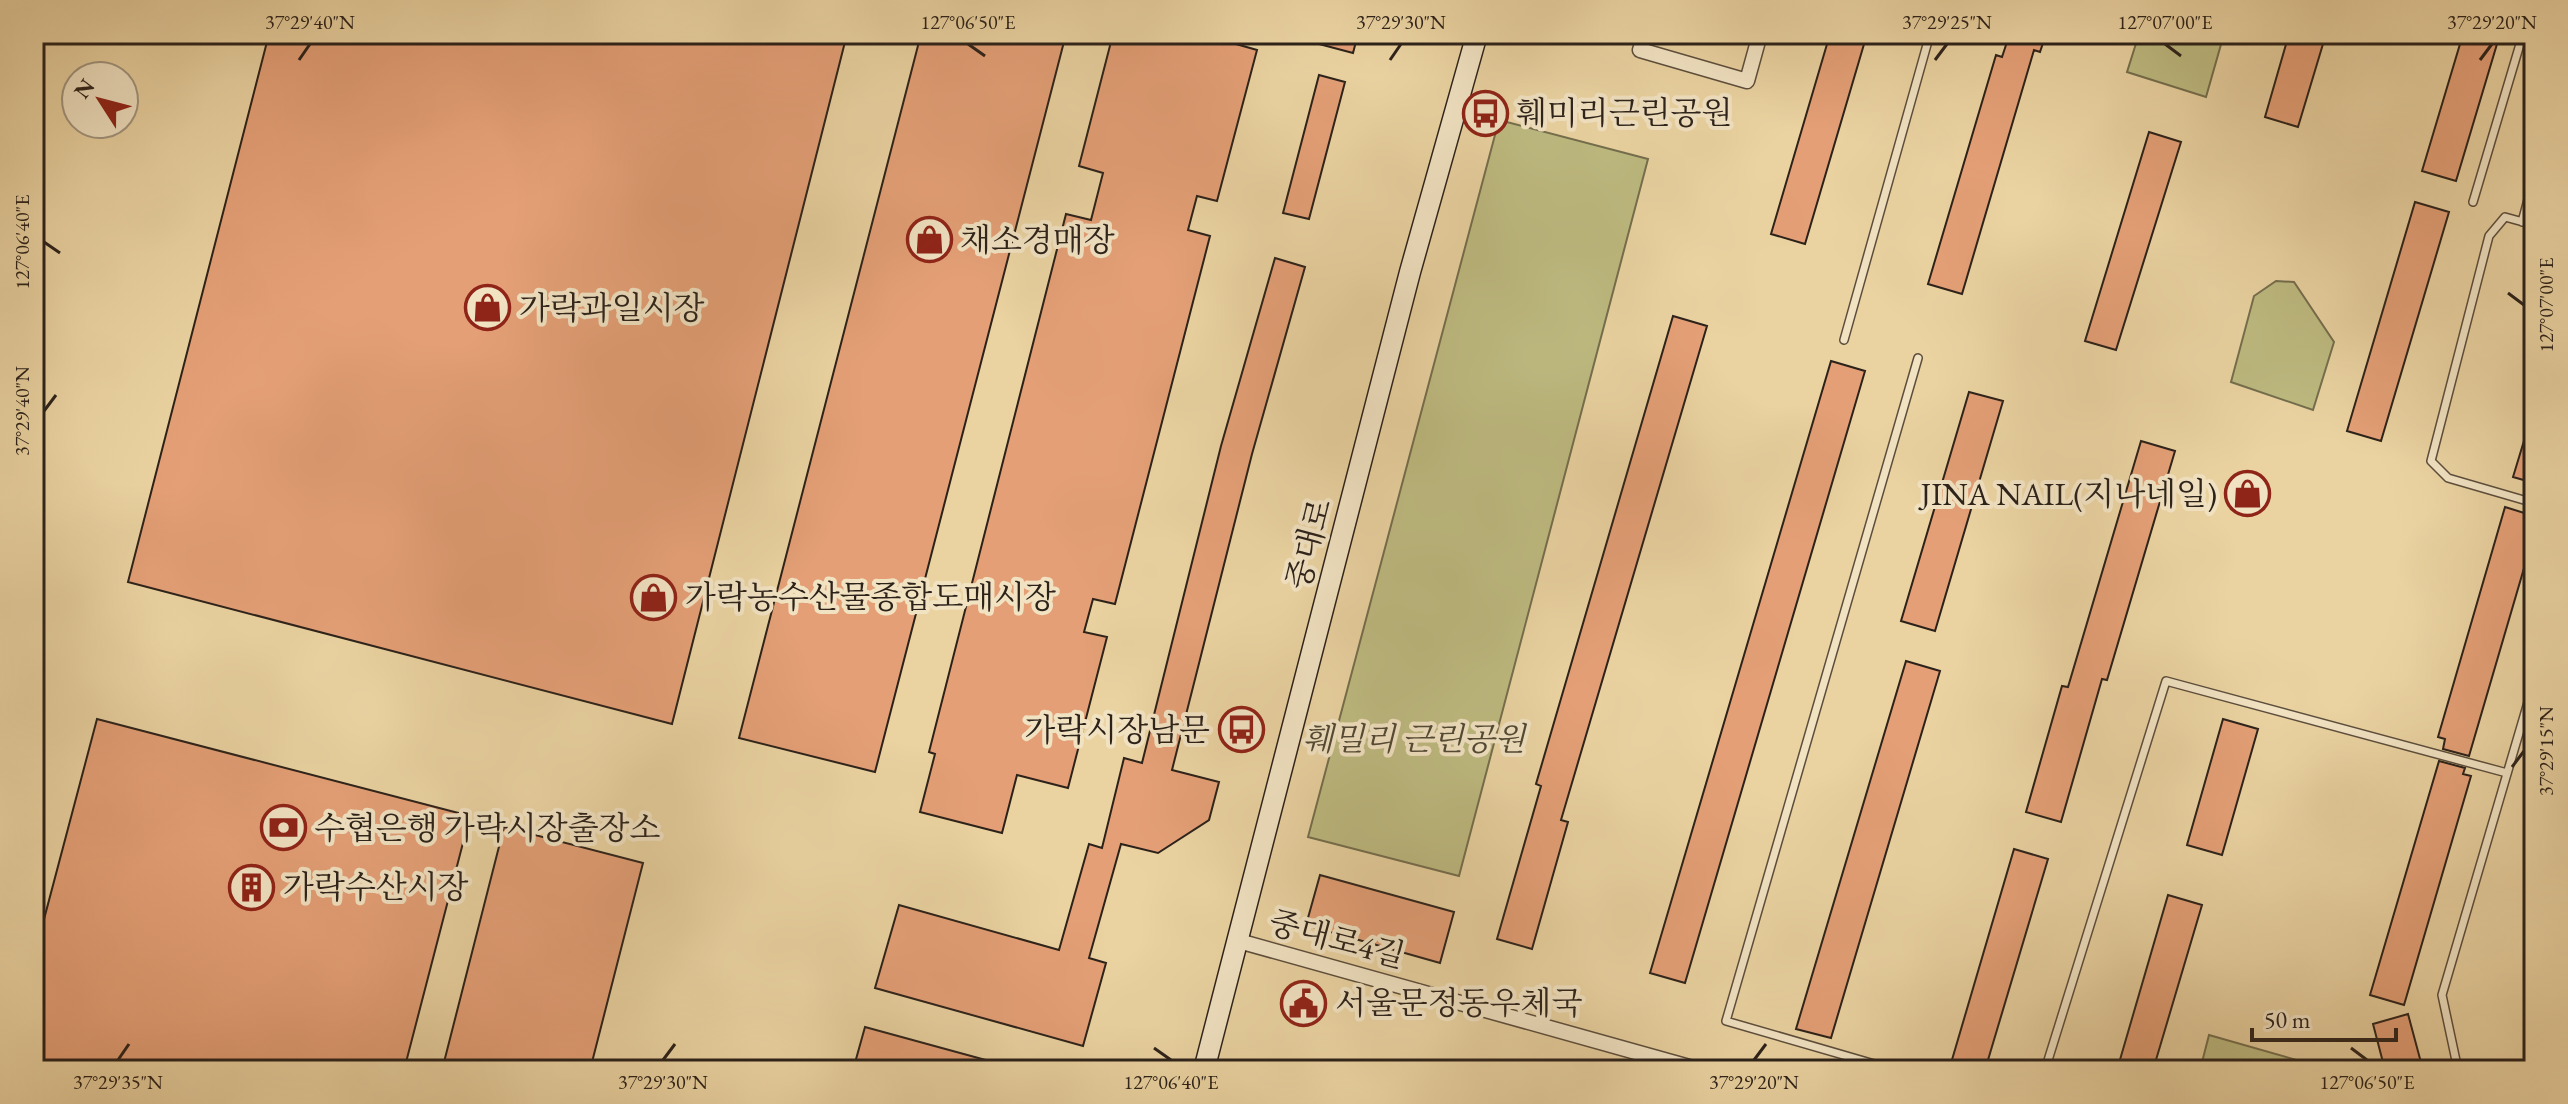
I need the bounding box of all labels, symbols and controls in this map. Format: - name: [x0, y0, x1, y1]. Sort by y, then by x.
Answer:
- text: 37°29'40"N: [265, 9, 355, 35]
- text: 127°06'50"E: [921, 9, 1015, 35]
- text: 37°29'30"N: [1356, 9, 1446, 35]
- text: 37°29'25"N: [1902, 9, 1992, 35]
- text: 127°07'00"E: [2118, 9, 2212, 35]
- text: 37°29'20"N: [2447, 9, 2537, 35]
- north arrow: [60, 60, 140, 140]
- text: N: [67, 73, 101, 104]
- bus stop icon: 훼미리근린공원: [1461, 89, 1509, 137]
- place label: 훼미리근린공원: [1516, 92, 1732, 134]
- text: 127°06'40"E: [9, 195, 35, 289]
- shop icon: 채소경매장: [905, 216, 953, 264]
- place label: 채소경매장: [960, 219, 1115, 261]
- text: 127°07'00"E: [2533, 258, 2559, 352]
- shop icon: 가락과일시장: [464, 284, 512, 332]
- place label: 가락과일시장: [519, 287, 705, 329]
- text: 37°29'40"N: [9, 366, 35, 456]
- shop icon: JINA NAIL(지나네일): [2224, 470, 2272, 518]
- place label: JINA NAIL(지나네일): [1917, 473, 2217, 515]
- street label: 중대로: [1277, 494, 1341, 594]
- shop icon: 가락농수산물종합도매시장: [630, 573, 678, 621]
- place label: 가락농수산물종합도매시장: [685, 576, 1056, 618]
- bus stop icon: 가락시장남문: [1217, 706, 1265, 754]
- text: 37°29'15"N: [2533, 706, 2559, 796]
- place label: 가락시장남문: [1025, 709, 1210, 751]
- park label: 훼밀리 근린공원: [1303, 718, 1527, 760]
- bank icon: 수협은행 가락시장출장소: [259, 804, 307, 852]
- place label: 수협은행 가락시장출장소: [314, 807, 661, 849]
- building icon: 가락수산시장: [228, 863, 276, 911]
- place label: 가락수산시장: [283, 866, 469, 908]
- street label: 중대로4길: [1264, 901, 1410, 977]
- public building icon: 서울문정동우체국: [1280, 979, 1328, 1027]
- place label: 서울문정동우체국: [1335, 982, 1582, 1024]
- scale bar: [2252, 992, 2396, 1042]
- text: 50 m: [2264, 1004, 2311, 1035]
- text: 37°29'35"N: [73, 1069, 163, 1095]
- text: 37°29'30"N: [618, 1069, 708, 1095]
- text: 127°06'40"E: [1124, 1069, 1218, 1095]
- text: 37°29'20"N: [1709, 1069, 1799, 1095]
- text: 127°06'50"E: [2320, 1069, 2414, 1095]

